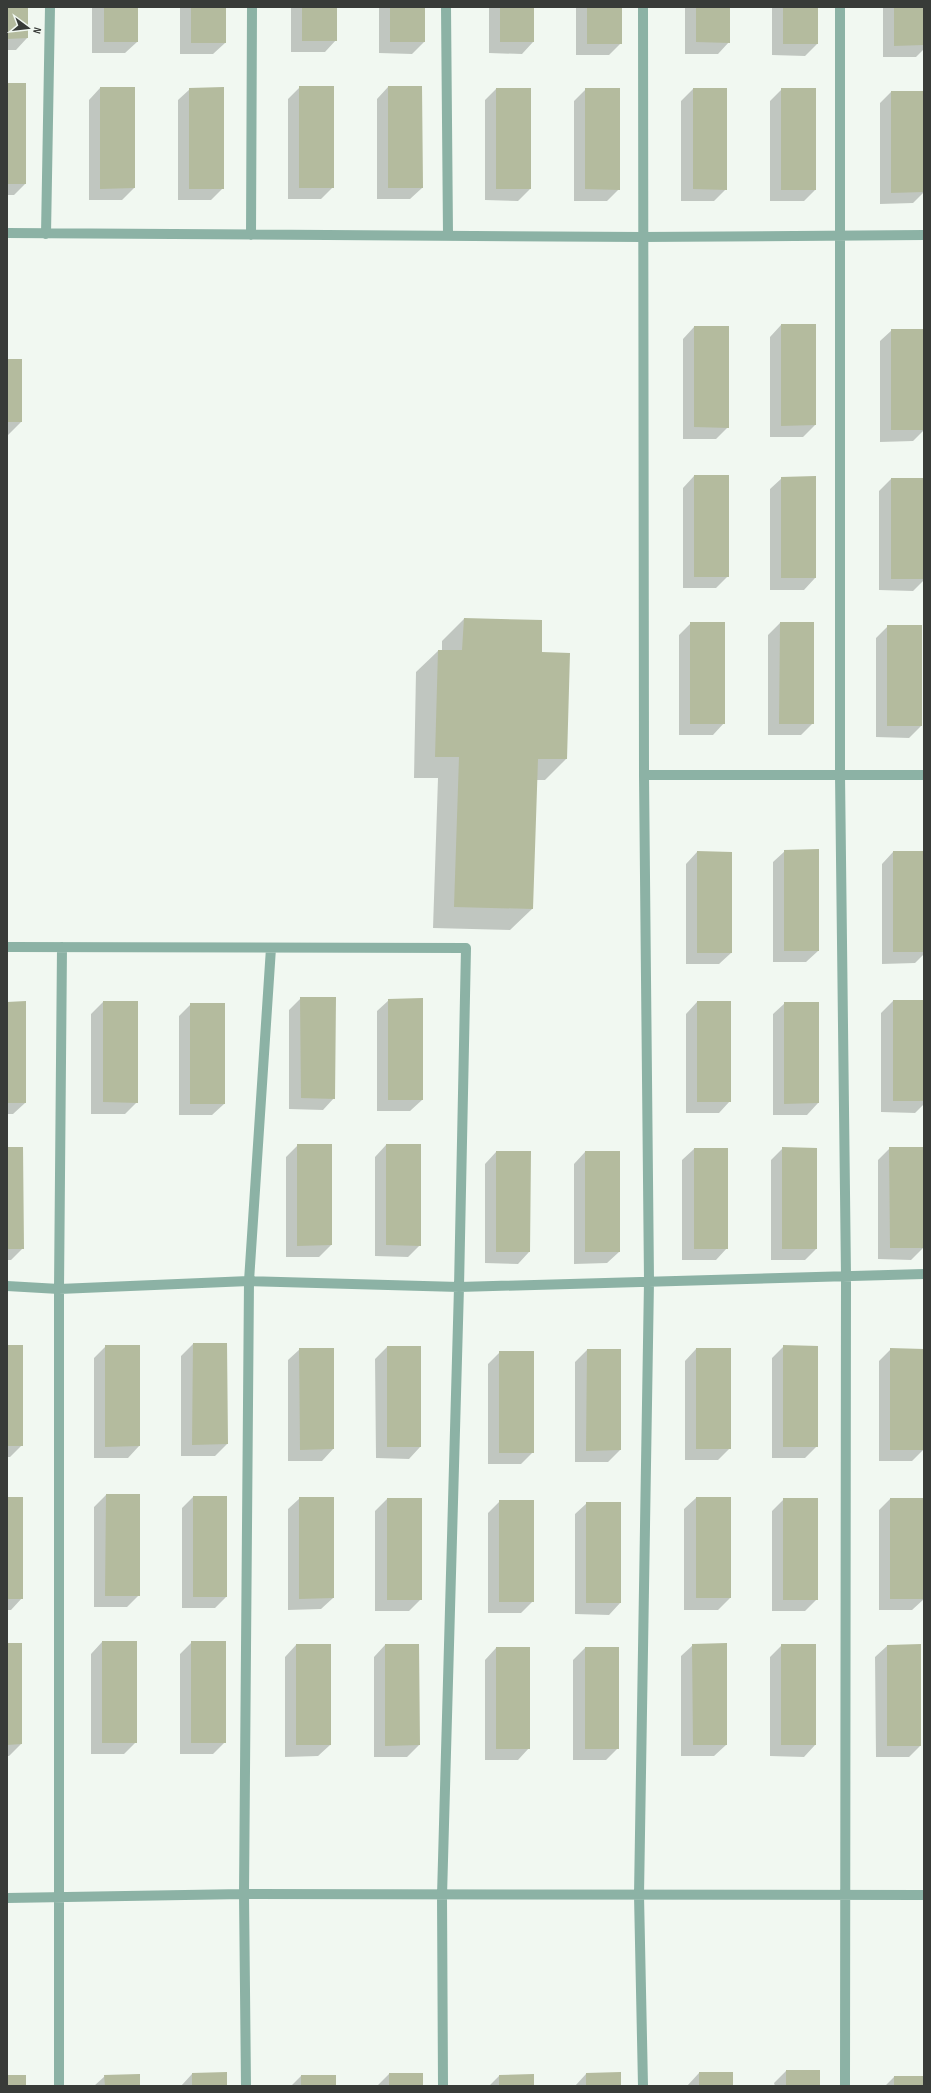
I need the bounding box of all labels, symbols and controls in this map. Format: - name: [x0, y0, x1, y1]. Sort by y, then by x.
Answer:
- north arrow: [8, 8, 48, 48]
- text: N: [30, 26, 44, 35]

